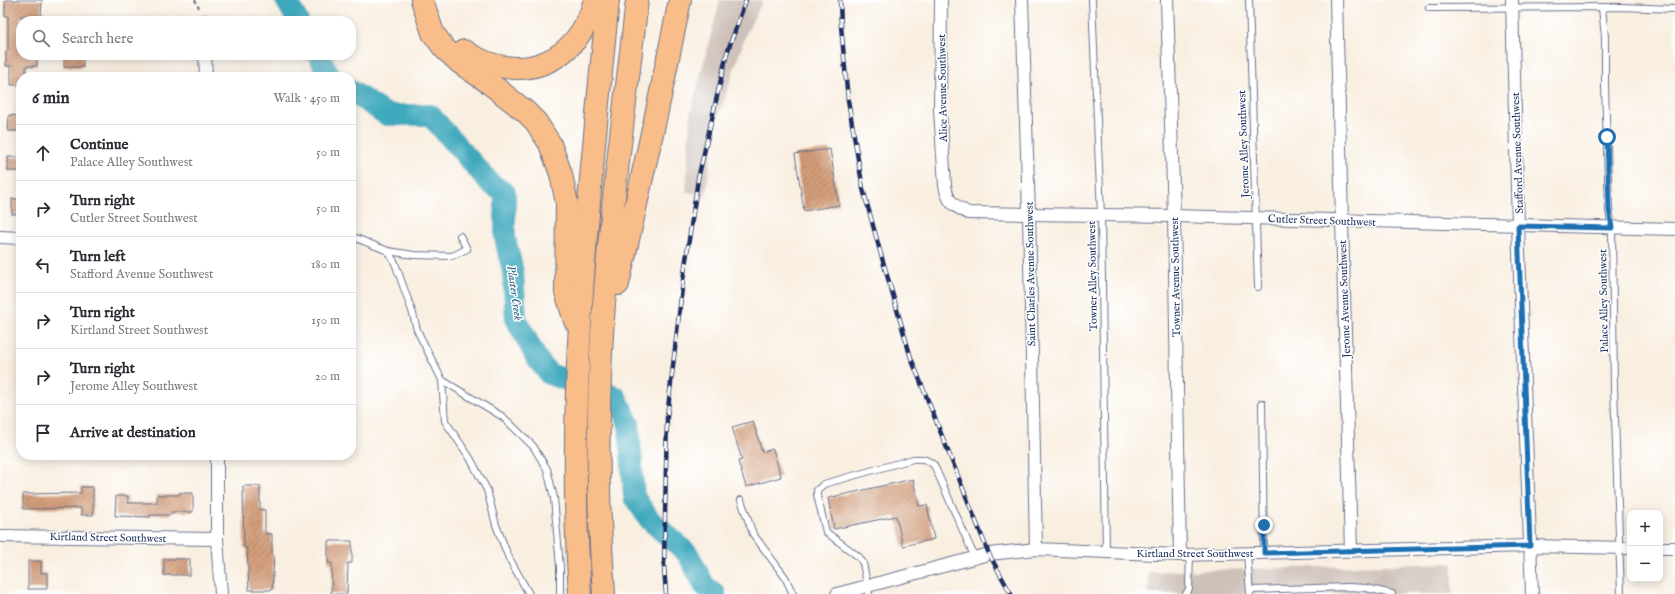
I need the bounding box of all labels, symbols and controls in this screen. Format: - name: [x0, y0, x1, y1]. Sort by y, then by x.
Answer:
- search box: [16, 16, 356, 60]
- icon: search: [30, 27, 52, 49]
- text: Search here: [62, 29, 133, 48]
- street label: Alice Avenue Southwest: [935, 34, 951, 143]
- text: 6 min: [32, 88, 70, 109]
- text: Walk · 450 m: [273, 90, 340, 107]
- street label: Jerome Alley Southwest: [1235, 90, 1253, 200]
- street label: Stafford Avenue Southwest: [1509, 92, 1527, 214]
- route start: [1598, 128, 1616, 146]
- text: Continue: [70, 135, 128, 154]
- icon: ahead: [32, 142, 54, 164]
- text: 50 m: [316, 144, 340, 161]
- text: Palace Alley Southwest: [70, 154, 193, 171]
- text: Turn right: [70, 191, 135, 210]
- icon: right: [32, 198, 54, 220]
- text: 50 m: [316, 200, 340, 217]
- street label: Saint Charles Avenue Southwest: [1023, 201, 1039, 346]
- text: Cutler Street Southwest: [70, 210, 198, 227]
- street label: Cutler Street Southwest: [1268, 212, 1376, 230]
- street label: Towner Avenue Southwest: [1168, 217, 1184, 337]
- street label: Towner Alley Southwest: [1085, 221, 1101, 331]
- street label: Jerome Avenue Southwest: [1336, 240, 1354, 360]
- text: Turn left: [70, 247, 126, 266]
- street label: Palace Alley Southwest: [1596, 249, 1612, 353]
- icon: left: [32, 254, 54, 276]
- text: 180 m: [311, 256, 340, 273]
- water label: Plaster Creek: [503, 265, 526, 322]
- text: Stafford Avenue Southwest: [70, 266, 214, 283]
- text: Turn right: [70, 303, 135, 322]
- icon: right: [32, 310, 54, 332]
- text: 150 m: [311, 312, 340, 329]
- text: Kirtland Street Southwest: [70, 322, 208, 339]
- text: Turn right: [70, 359, 135, 378]
- icon: right: [32, 366, 54, 388]
- text: 20 m: [315, 368, 340, 385]
- text: Jerome Alley Southwest: [70, 378, 198, 395]
- icon: arrive: [32, 422, 54, 444]
- text: Arrive at destination: [70, 423, 196, 442]
- map controls: [1627, 510, 1663, 582]
- button: +: [1627, 510, 1663, 546]
- route end: [1255, 516, 1273, 534]
- street label: Kirtland Street Southwest: [49, 530, 167, 546]
- button: −: [1627, 546, 1663, 582]
- street label: Kirtland Street Southwest: [1137, 547, 1254, 561]

